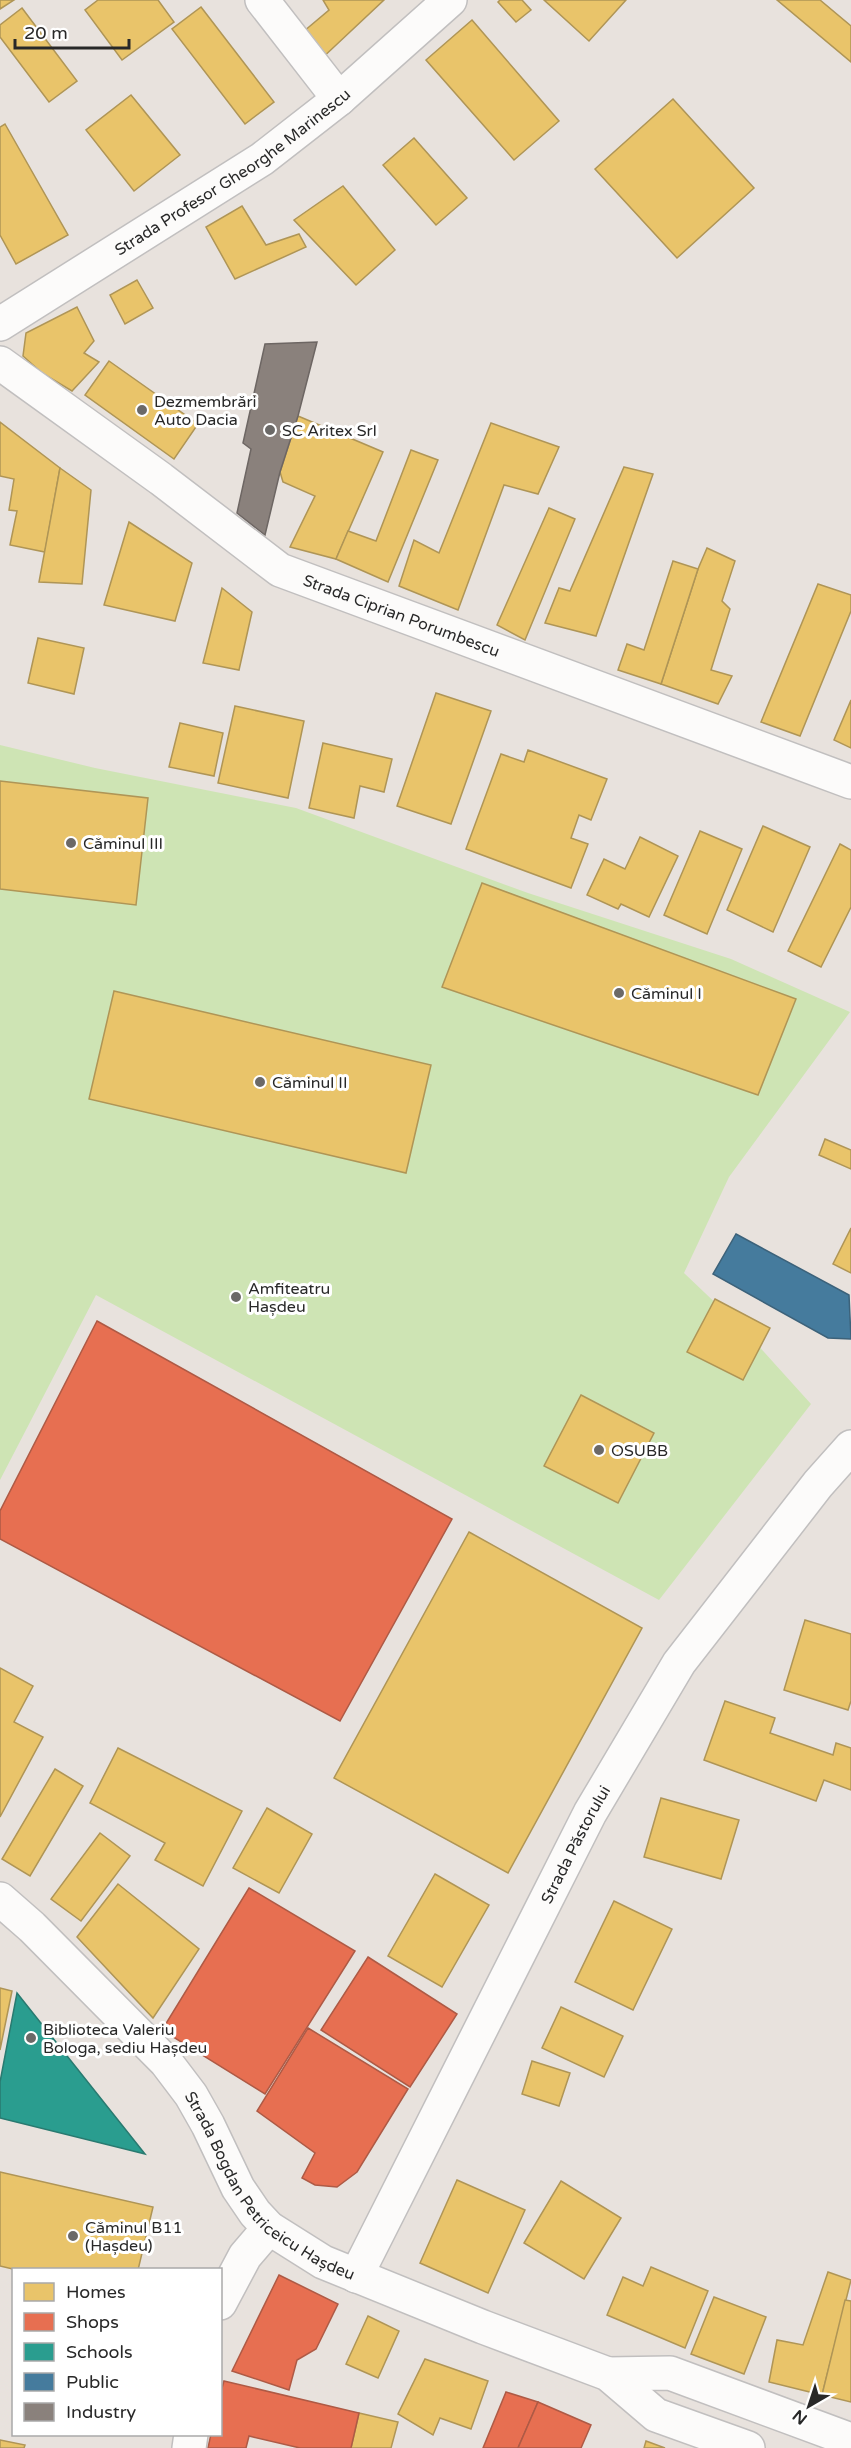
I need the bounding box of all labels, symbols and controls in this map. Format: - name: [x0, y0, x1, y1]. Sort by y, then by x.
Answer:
- scale bar: [15, 12, 129, 50]
- text: 20 m: [24, 22, 68, 44]
- street label: Strada Profesor Gheorghe Marinescu: [111, 85, 355, 260]
- place label: Dezmembrări Auto Dacia: [154, 392, 257, 430]
- marker: Dezmembrări Auto Dacia: [135, 403, 149, 417]
- place label: SC Aritex Srl: [282, 421, 377, 441]
- marker: SC Aritex Srl: [263, 423, 277, 437]
- street label: Strada Ciprian Porumbescu: [300, 570, 502, 662]
- place label: Căminul III: [83, 834, 163, 854]
- marker: Căminul III: [64, 836, 78, 850]
- place label: Căminul I: [631, 984, 702, 1004]
- marker: Căminul I: [612, 986, 626, 1000]
- place label: Căminul II: [272, 1073, 347, 1093]
- marker: Căminul II: [253, 1075, 267, 1089]
- place label: Amfiteatru Hașdeu: [248, 1279, 330, 1317]
- marker: Amfiteatru Hașdeu: [229, 1290, 243, 1304]
- place label: OSUBB: [611, 1441, 668, 1461]
- marker: OSUBB: [592, 1443, 606, 1457]
- street label: Strada Păstorului: [537, 1782, 615, 1907]
- place label: Biblioteca Valeriu Bologa, sediu Hașdeu: [43, 2020, 207, 2058]
- marker: Biblioteca Valeriu Bologa, sediu Hașdeu: [24, 2031, 38, 2045]
- street label: Strada Bogdan Petriceicu Hașdeu: [180, 2088, 358, 2285]
- place label: Căminul B11 (Hașdeu): [85, 2218, 183, 2256]
- marker: Căminul B11 (Hașdeu): [66, 2229, 80, 2243]
- legend: [12, 2268, 222, 2436]
- text: Homes: [66, 2281, 126, 2303]
- text: Shops: [66, 2311, 119, 2333]
- text: Schools: [66, 2341, 133, 2363]
- text: Public: [66, 2371, 119, 2393]
- north arrow: [779, 2376, 839, 2436]
- text: Industry: [66, 2401, 137, 2423]
- text: N: [789, 2405, 811, 2429]

